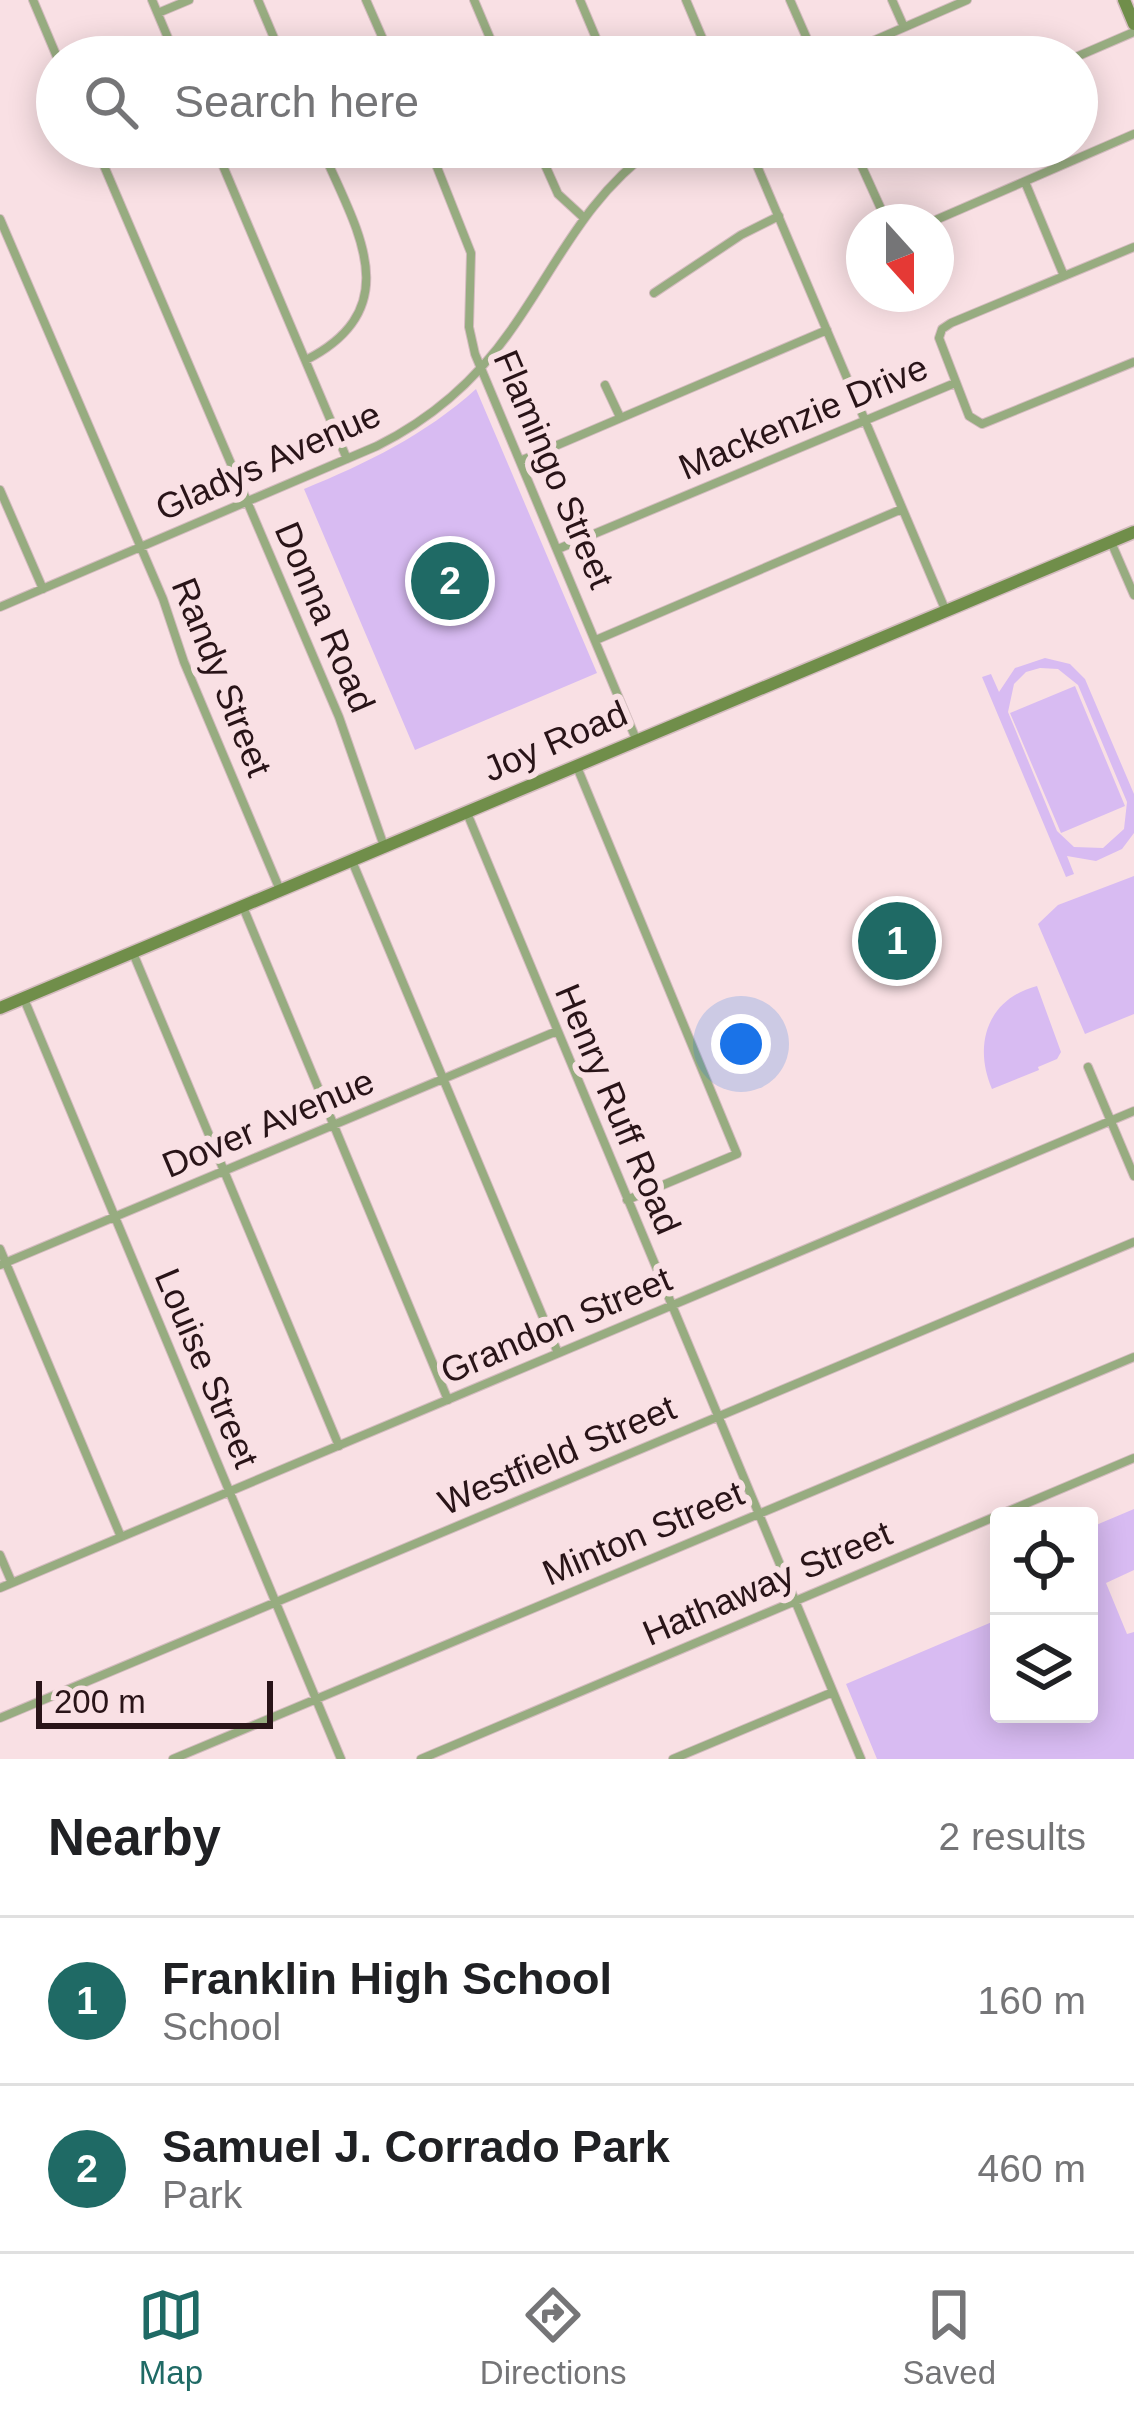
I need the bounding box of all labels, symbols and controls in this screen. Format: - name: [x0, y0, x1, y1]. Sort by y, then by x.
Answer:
- search box: [36, 36, 1098, 168]
- icon: search: [78, 69, 144, 135]
- text: Search here: [174, 76, 419, 127]
- north arrow: [846, 204, 954, 312]
- street label: Flamingo Street: [485, 344, 623, 594]
- street label: Mackenzie Drive: [673, 346, 933, 488]
- street label: Gladys Avenue: [149, 393, 387, 529]
- street label: Donna Road: [267, 516, 383, 718]
- pin: 2: [411, 536, 489, 626]
- street label: Randy Street: [164, 572, 280, 782]
- street label: Joy Road: [477, 692, 633, 790]
- pin: 1: [858, 896, 936, 986]
- street label: Henry Ruff Road: [547, 978, 689, 1240]
- your location: [711, 1014, 771, 1074]
- street label: Dover Avenue: [156, 1060, 380, 1186]
- street label: Grandon Street: [435, 1258, 677, 1392]
- street label: Louise Street: [147, 1262, 267, 1474]
- street label: Westfield Street: [432, 1387, 682, 1523]
- street label: Minton Street: [536, 1472, 750, 1594]
- map controls: [990, 1507, 1098, 1723]
- button: locate: [990, 1507, 1098, 1615]
- street label: Hathaway Street: [636, 1512, 898, 1654]
- button: layers: [990, 1615, 1098, 1723]
- scale bar: [36, 1675, 273, 1728]
- text: 200 m: [54, 1683, 146, 1720]
- text: Nearby: [48, 1809, 221, 1866]
- text: 2 results: [939, 1815, 1086, 1858]
- text: Franklin High School: [162, 1953, 612, 2004]
- text: 1: [76, 1979, 98, 2022]
- text: 160 m: [978, 1979, 1086, 2022]
- text: School: [162, 2005, 281, 2048]
- text: Samuel J. Corrado Park: [162, 2121, 670, 2172]
- text: 2: [76, 2147, 98, 2190]
- text: 460 m: [978, 2147, 1086, 2190]
- text: Park: [162, 2173, 242, 2216]
- tab: Map: [138, 2282, 204, 2392]
- tab: Directions: [480, 2282, 627, 2392]
- tab: Saved: [902, 2282, 996, 2392]

